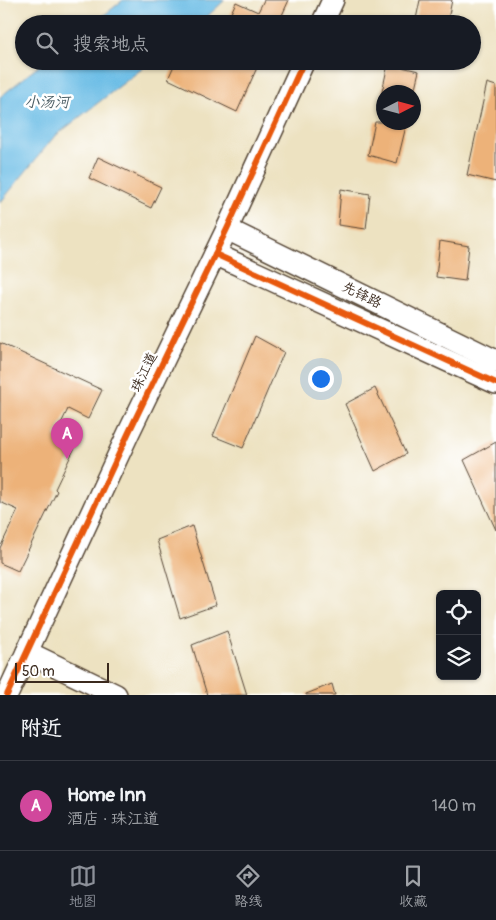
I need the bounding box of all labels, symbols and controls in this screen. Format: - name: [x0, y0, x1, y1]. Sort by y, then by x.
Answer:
- search box: [15, 15, 481, 70]
- icon: search: [33, 29, 61, 57]
- text: 搜索地点: [73, 32, 149, 56]
- north arrow: [376, 85, 421, 130]
- water label: 小汤河: [24, 93, 72, 112]
- street label: 先锋路: [339, 278, 385, 312]
- street label: 珠江道: [127, 349, 161, 395]
- your location: [308, 366, 334, 392]
- pin: A: [51, 418, 83, 459]
- map controls: [436, 590, 481, 680]
- button: locate: [436, 590, 481, 635]
- button: layers: [436, 635, 481, 680]
- scale bar: [15, 660, 109, 683]
- text: 50 m: [22, 663, 55, 680]
- text: 附近: [20, 715, 62, 742]
- text: Home Inn: [67, 783, 146, 807]
- text: A: [31, 796, 41, 816]
- text: 140 m: [432, 796, 476, 816]
- text: 酒店 · 珠江道: [67, 809, 159, 829]
- tab: 地图: [69, 862, 97, 910]
- tab: 路线: [234, 862, 262, 910]
- tab: 收藏: [399, 862, 427, 910]

